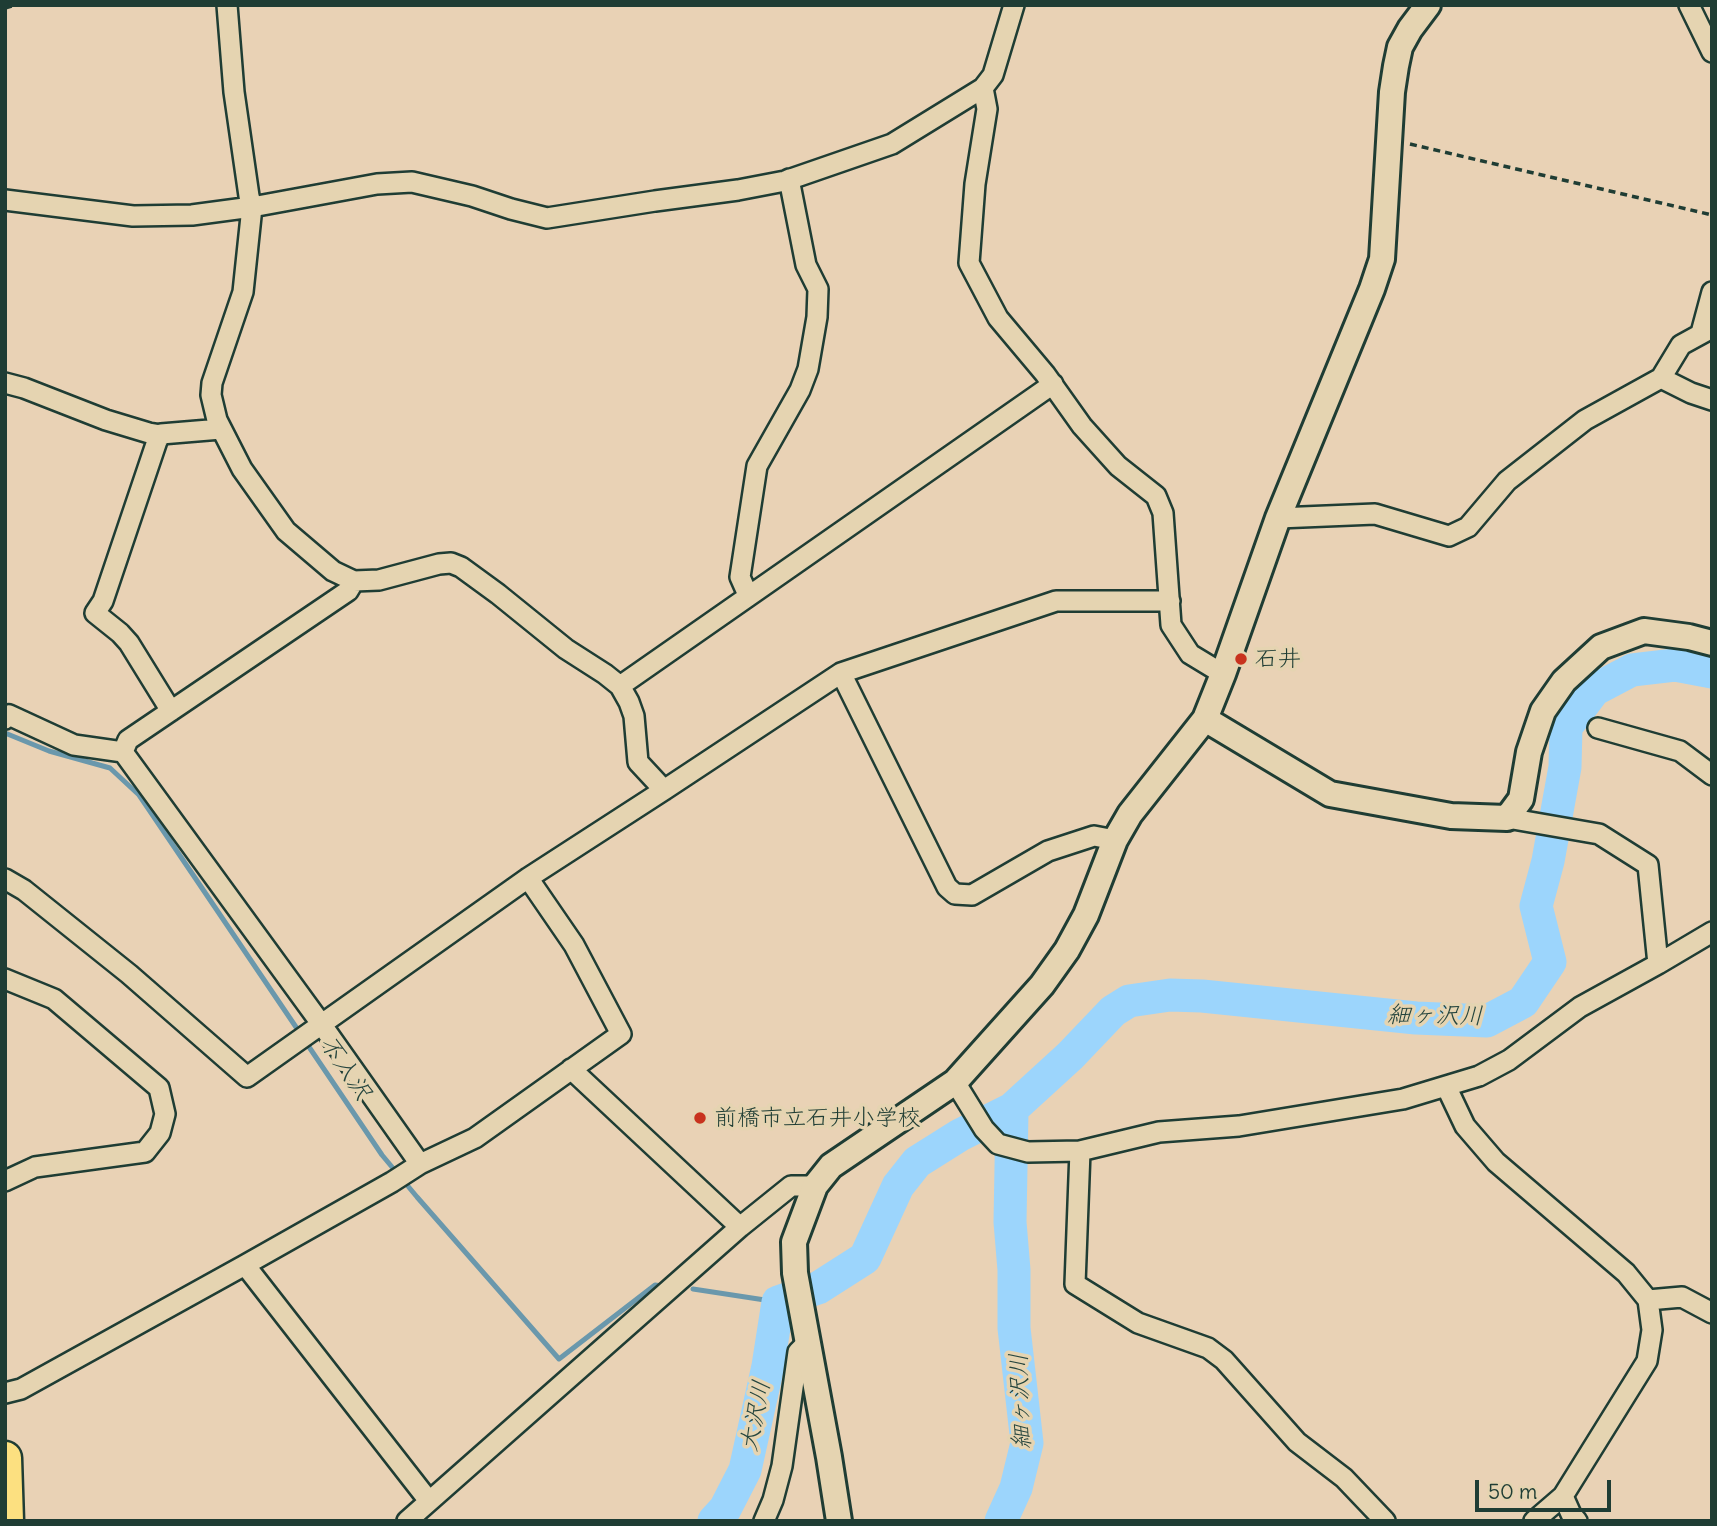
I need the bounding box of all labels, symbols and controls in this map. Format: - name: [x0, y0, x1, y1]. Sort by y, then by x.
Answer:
- place label: 石井: [1255, 645, 1301, 673]
- marker: 石井: [1233, 651, 1249, 667]
- water label: 細ヶ沢川: [1387, 1001, 1483, 1031]
- water label: 不入沢: [313, 1030, 377, 1106]
- place label: 前橋市立石井小学校: [714, 1104, 921, 1132]
- marker: 前橋市立石井小学校: [692, 1110, 708, 1126]
- water label: 細ヶ沢川: [1005, 1353, 1037, 1449]
- water label: 大沢川: [735, 1378, 777, 1454]
- scale bar: [1479, 1466, 1616, 1510]
- text: 50 m: [1488, 1478, 1537, 1505]

